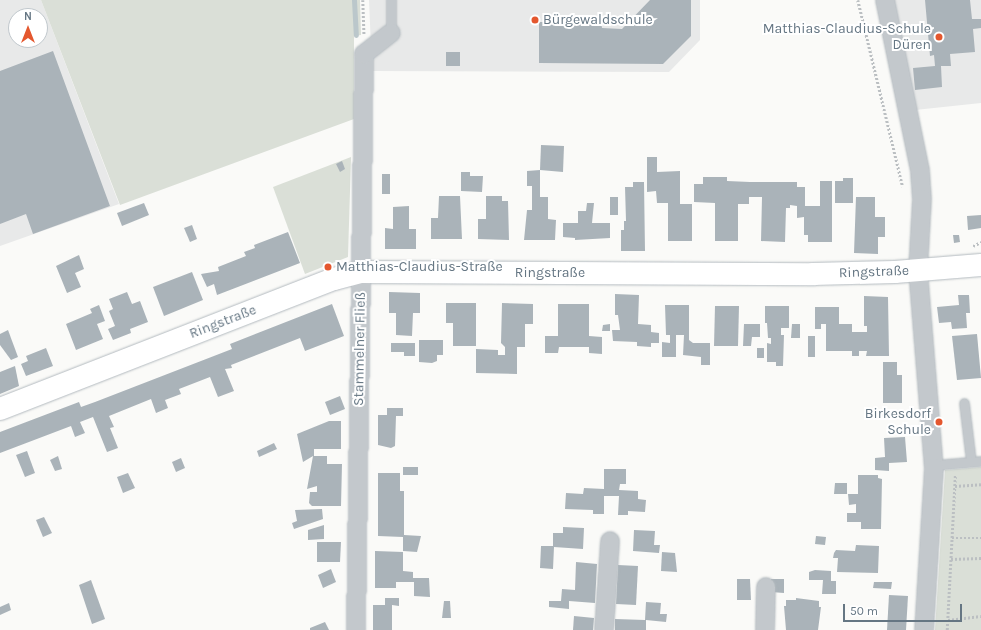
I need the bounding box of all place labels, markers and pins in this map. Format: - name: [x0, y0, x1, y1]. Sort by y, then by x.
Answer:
- place label: Bürgewaldschule: [543, 12, 653, 28]
- marker: Bürgewaldschule: [530, 15, 540, 25]
- place label: Matthias-Claudius-Schule Düren: [763, 21, 931, 54]
- marker: Matthias-Claudius-Schule Düren: [934, 32, 944, 42]
- place label: Matthias-Claudius-Straße: [336, 259, 503, 275]
- marker: Matthias-Claudius-Straße: [323, 262, 333, 272]
- place label: Birkesdorf Schule: [865, 406, 931, 438]
- marker: Birkesdorf Schule: [934, 417, 944, 427]

